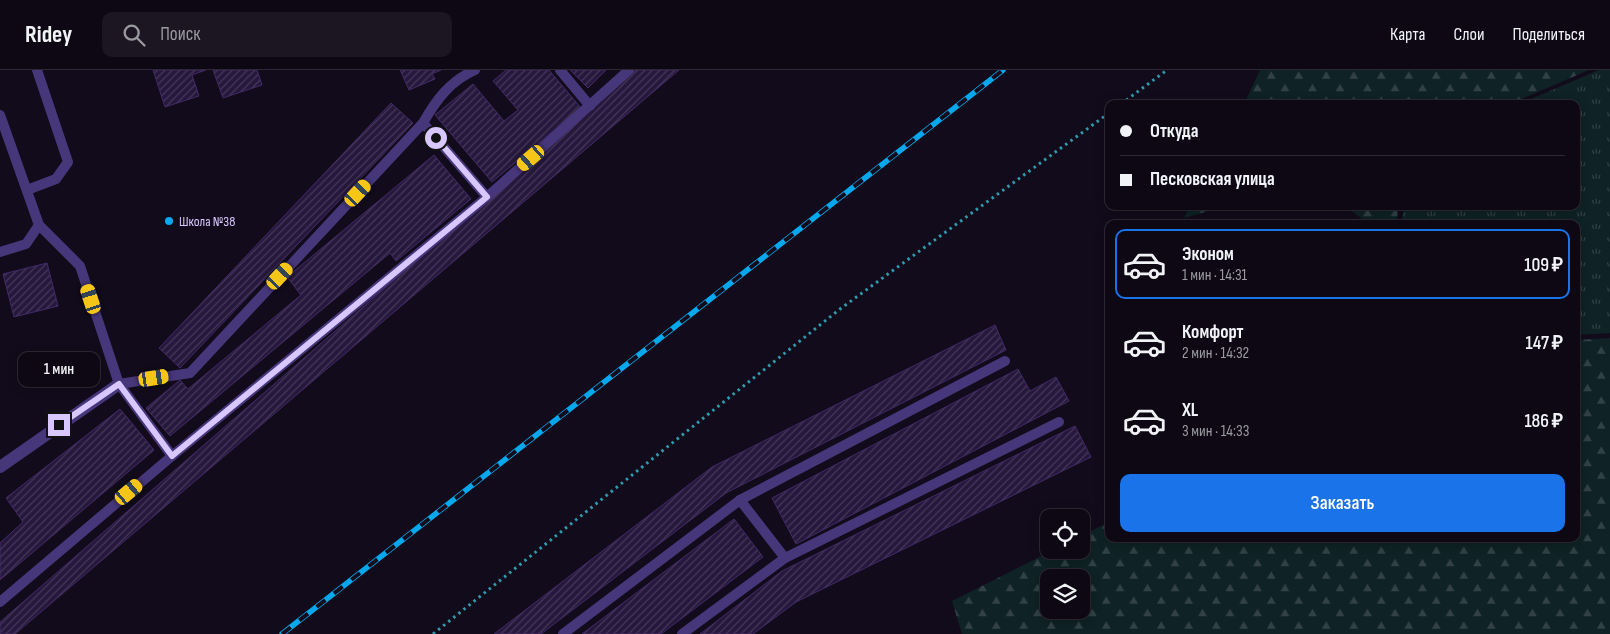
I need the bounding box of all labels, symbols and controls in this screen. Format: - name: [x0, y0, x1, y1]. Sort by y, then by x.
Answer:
- search box: [102, 12, 452, 57]
- text: Ridey: [25, 20, 72, 49]
- icon: search: [120, 21, 148, 49]
- text: Поиск: [160, 23, 200, 46]
- text: Карта: [1390, 24, 1426, 45]
- text: Слои: [1454, 24, 1485, 45]
- text: Поделиться: [1513, 24, 1585, 45]
- text: Откуда: [1150, 120, 1199, 143]
- route start: [425, 127, 447, 149]
- car: [514, 142, 547, 174]
- text: Песковская улица: [1150, 168, 1275, 191]
- car: [342, 177, 373, 209]
- place label: Школа №38: [179, 213, 235, 230]
- marker: Школа №38: [163, 215, 175, 227]
- icon: car: [1122, 242, 1167, 287]
- text: Эконом: [1182, 243, 1234, 266]
- text: 109 ₽: [1524, 254, 1563, 277]
- car: [264, 260, 295, 292]
- text: 1 мин · 14:31: [1182, 266, 1247, 285]
- car: [79, 282, 102, 316]
- icon: car: [1122, 320, 1167, 365]
- text: Комфорт: [1182, 321, 1244, 344]
- text: 147 ₽: [1525, 332, 1563, 355]
- text: 2 мин · 14:32: [1182, 344, 1249, 363]
- callout: 1 мин: [18, 352, 100, 388]
- text: 1 мин: [44, 360, 74, 379]
- car: [138, 368, 169, 388]
- icon: car: [1122, 398, 1167, 443]
- text: XL: [1182, 399, 1198, 422]
- text: 186 ₽: [1524, 410, 1563, 433]
- route end: [48, 414, 70, 436]
- text: 3 мин · 14:33: [1182, 422, 1249, 441]
- button: Заказать: [1120, 474, 1565, 532]
- car: [112, 477, 145, 507]
- map controls: [1040, 509, 1090, 619]
- button: locate: [1040, 509, 1090, 559]
- button: layers: [1040, 569, 1090, 619]

